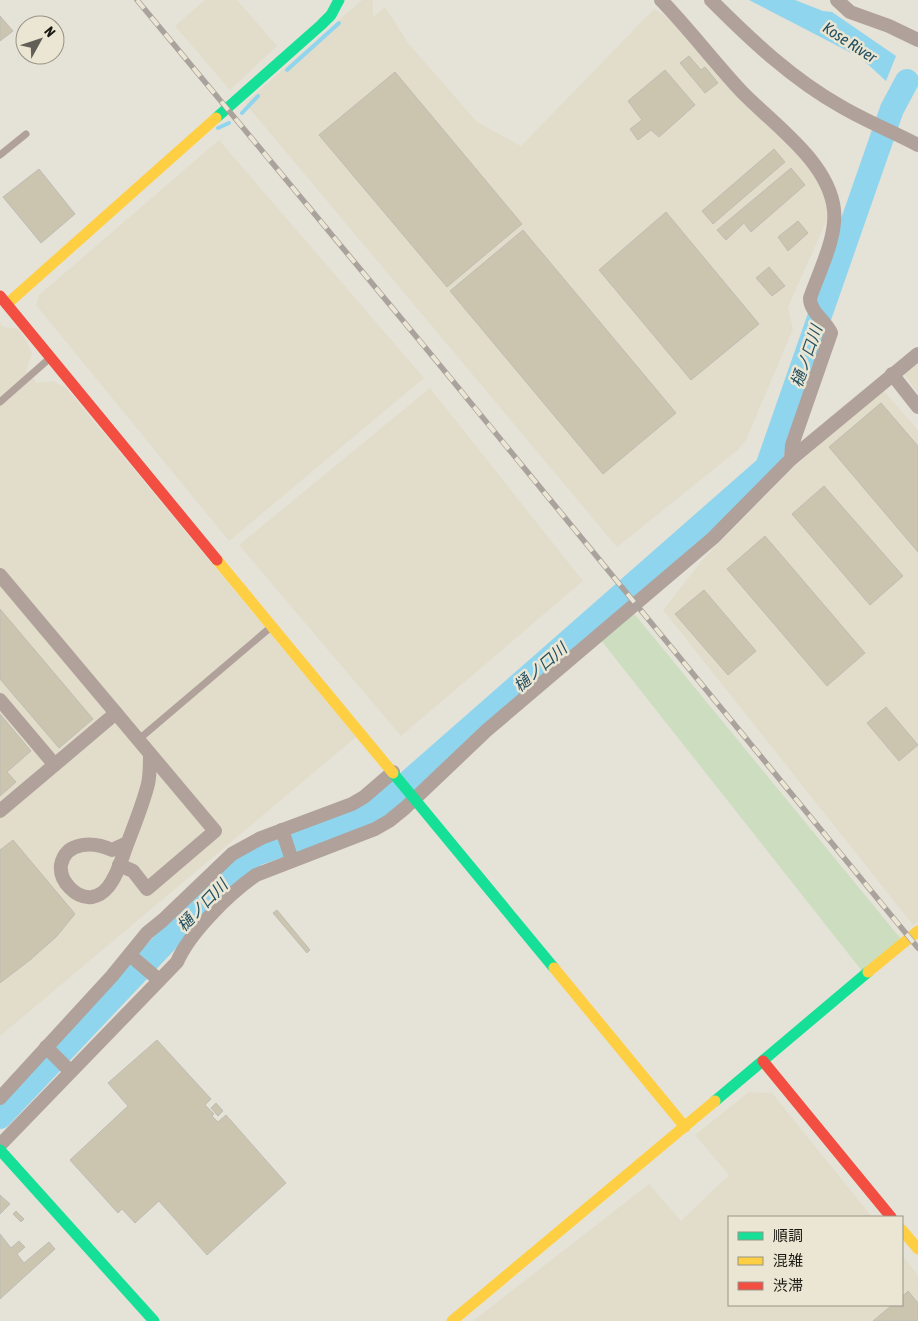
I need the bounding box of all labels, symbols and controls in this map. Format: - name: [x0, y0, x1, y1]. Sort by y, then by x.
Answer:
- north arrow: [15, 15, 65, 65]
- water label: Kose River: [820, 18, 881, 67]
- text: N: [41, 23, 59, 40]
- water label: 樋ノ口川: [787, 321, 826, 389]
- water label: 樋ノ口川: [510, 638, 572, 695]
- water label: 樋ノ口川: [173, 874, 232, 934]
- legend: [728, 1216, 903, 1306]
- text: 順調: [773, 1227, 803, 1244]
- text: 混雑: [773, 1252, 803, 1269]
- text: 渋滞: [773, 1277, 803, 1294]

